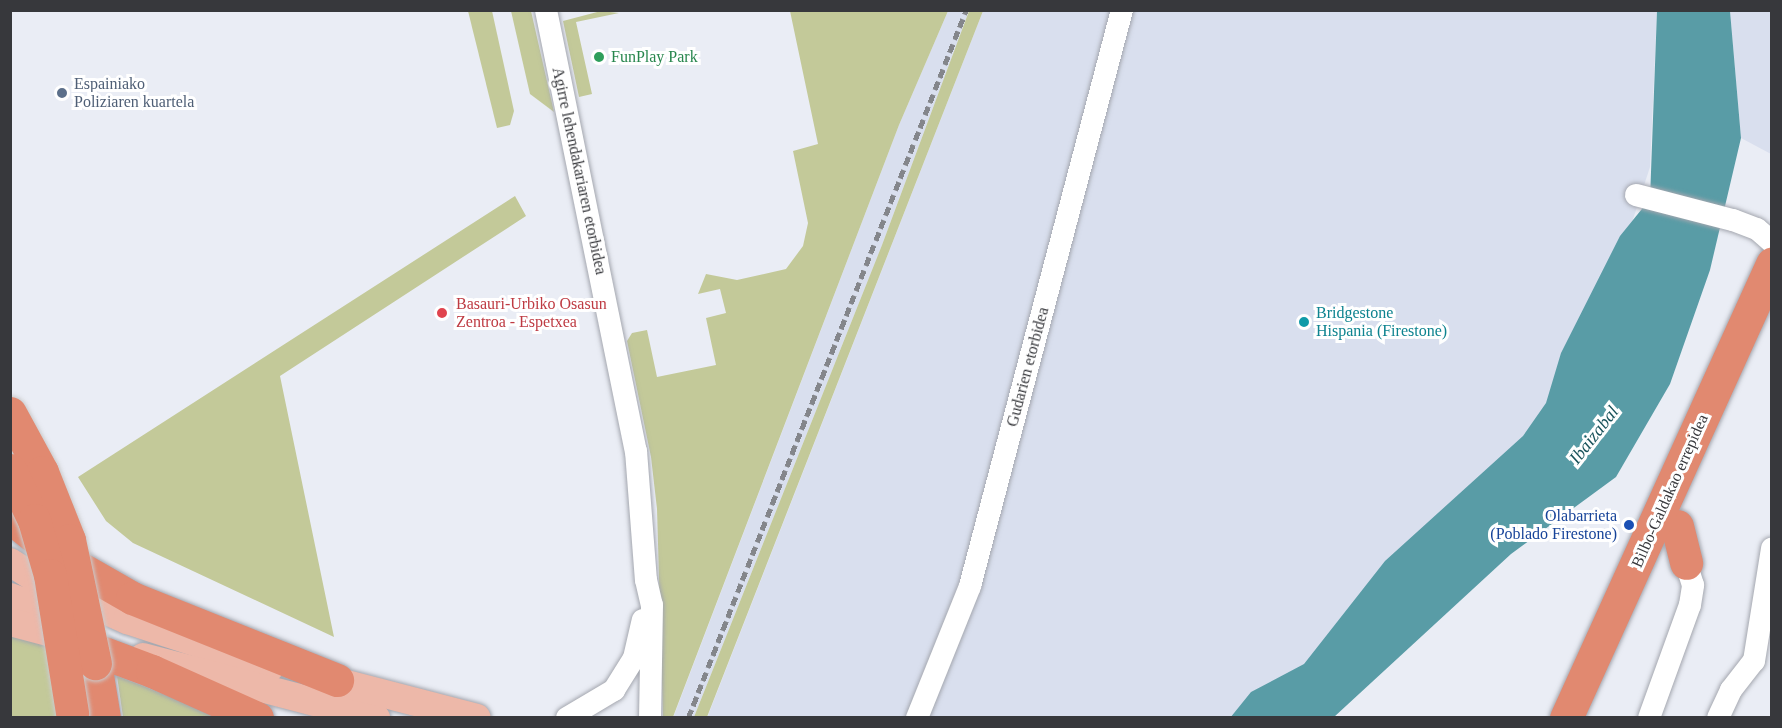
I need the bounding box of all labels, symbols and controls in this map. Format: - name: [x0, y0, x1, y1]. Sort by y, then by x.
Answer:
- place label: FunPlay Park: [611, 47, 698, 67]
- marker: FunPlay Park: [592, 50, 606, 64]
- street label: Agirre lehendakariaren etorbidea: [548, 66, 610, 276]
- place label: Espainiako Poliziaren kuartela: [74, 74, 194, 112]
- marker: Espainiako Poliziaren kuartela: [55, 86, 69, 100]
- place label: Basauri-Urbiko Osasun Zentroa - Espetxea: [456, 294, 607, 332]
- place label: Bridgestone Hispania (Firestone): [1316, 303, 1447, 341]
- marker: Basauri-Urbiko Osasun Zentroa - Espetxea: [433, 304, 451, 322]
- street label: Gudarien etorbidea: [1003, 305, 1053, 429]
- marker: Bridgestone Hispania (Firestone): [1297, 315, 1311, 329]
- water label: Ibaizabal: [1565, 402, 1623, 468]
- street label: Bilbo-Galdakao errepidea: [1628, 411, 1712, 571]
- place label: Olabarrieta (Poblado Firestone): [1490, 506, 1617, 544]
- marker: Olabarrieta (Poblado Firestone): [1622, 518, 1636, 532]

